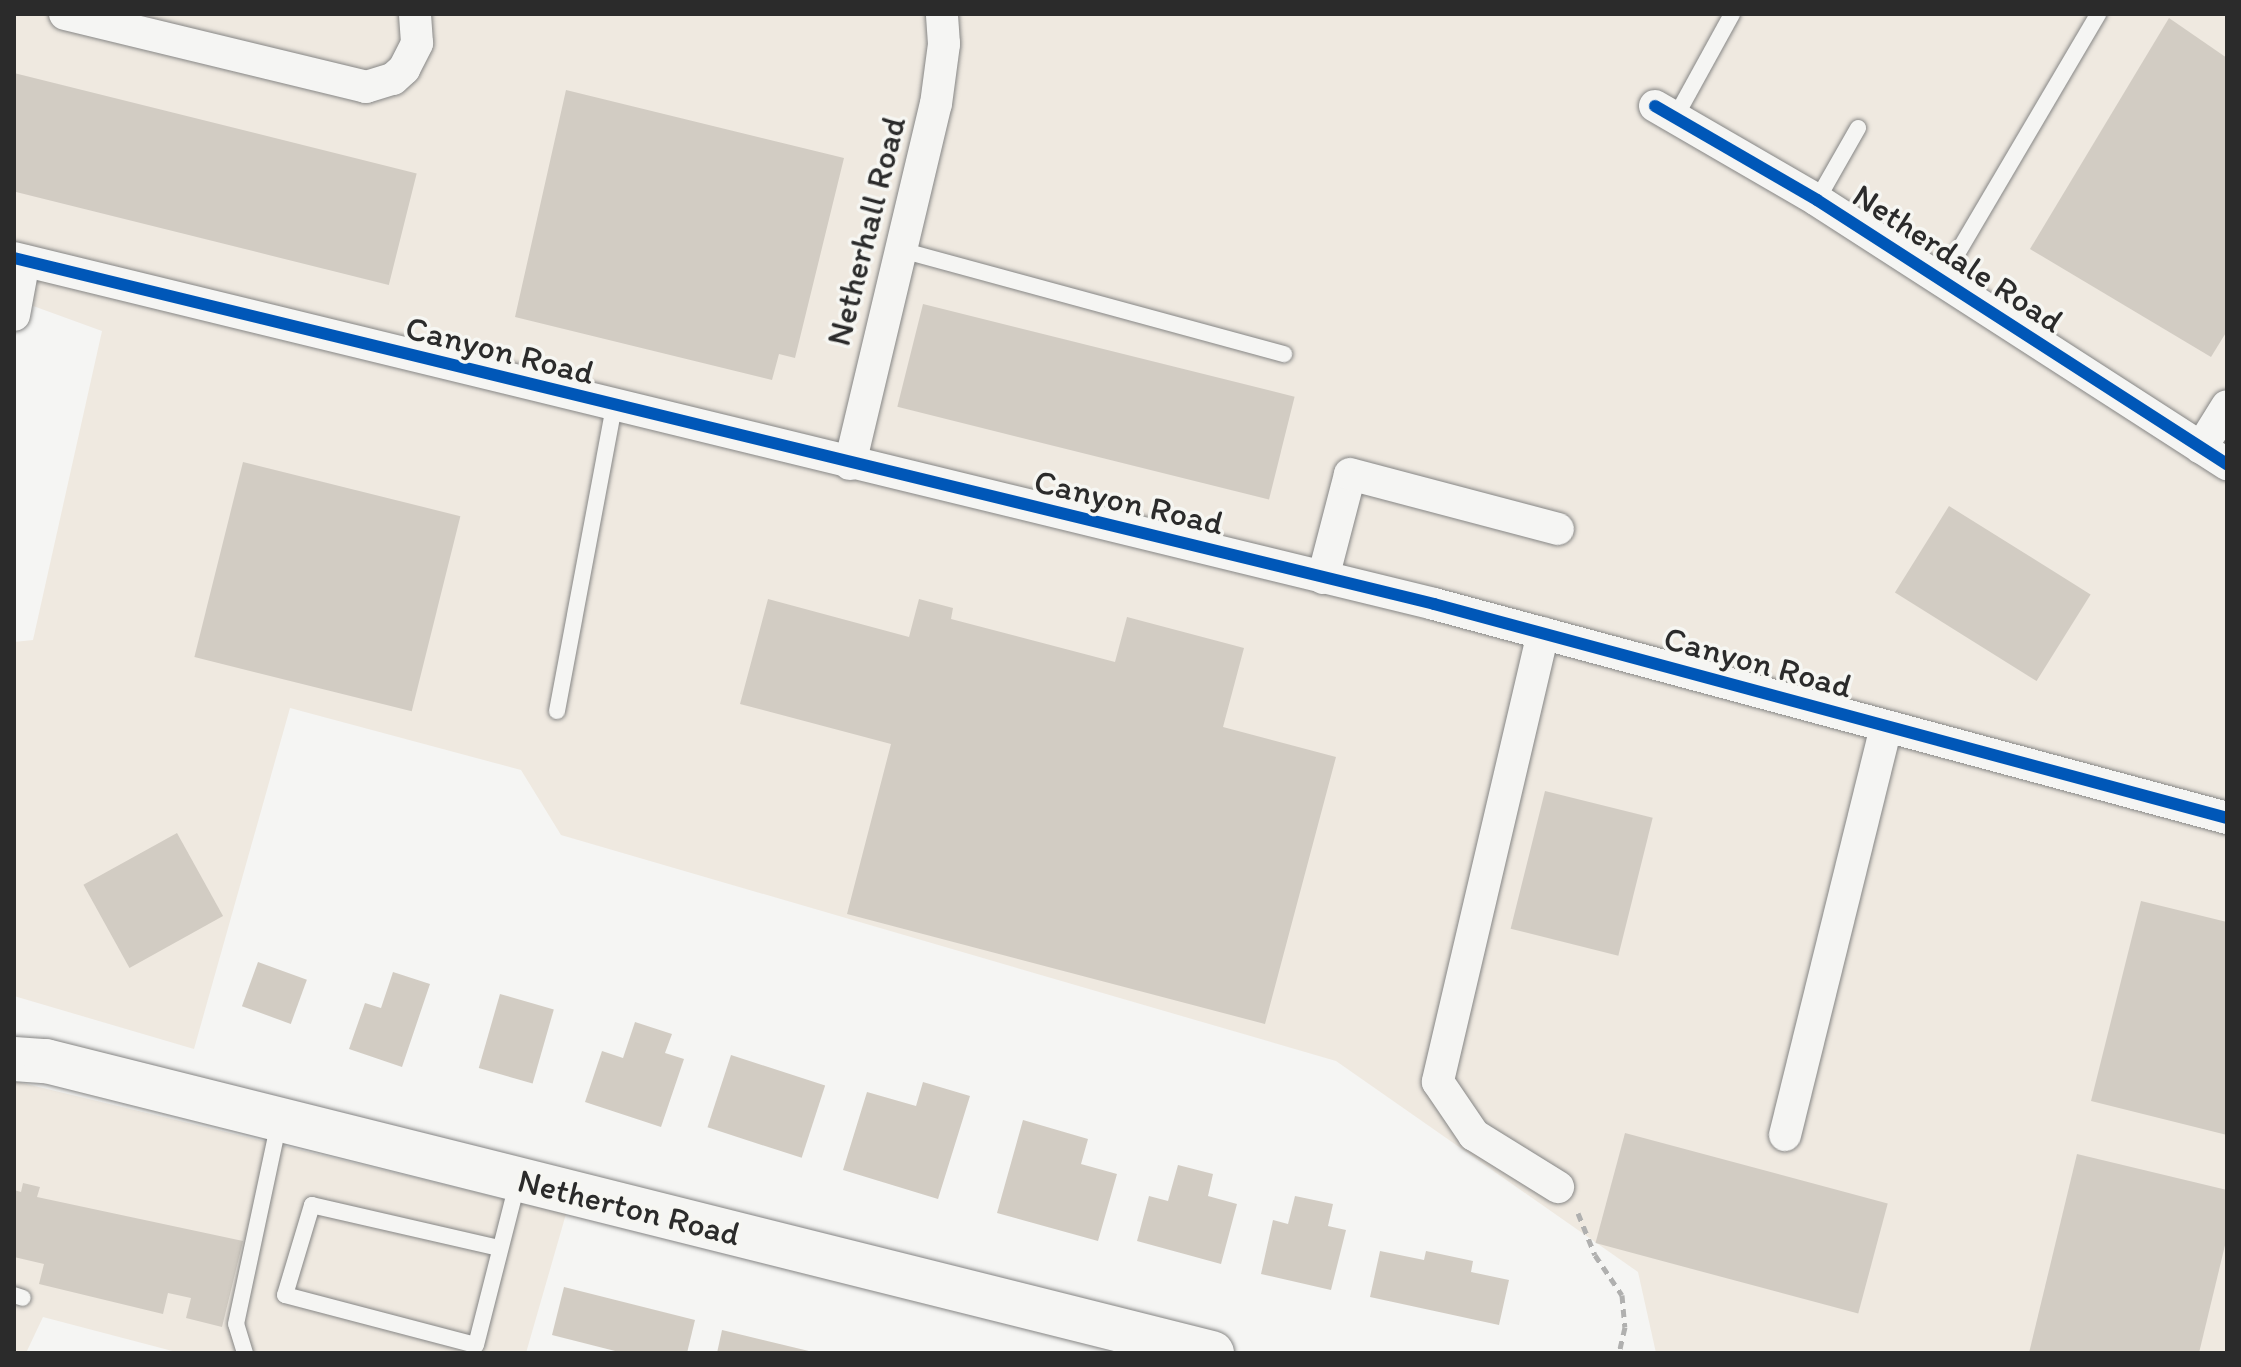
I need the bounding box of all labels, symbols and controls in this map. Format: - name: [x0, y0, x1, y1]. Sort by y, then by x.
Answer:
- street label: Netherhall Road: [818, 112, 914, 350]
- street label: Netherdale Road: [1845, 175, 2071, 341]
- street label: Canyon Road: [402, 307, 598, 393]
- street label: Canyon Road: [1031, 461, 1227, 543]
- street label: Canyon Road: [1660, 617, 1856, 707]
- street label: Netherton Road: [513, 1160, 745, 1254]

